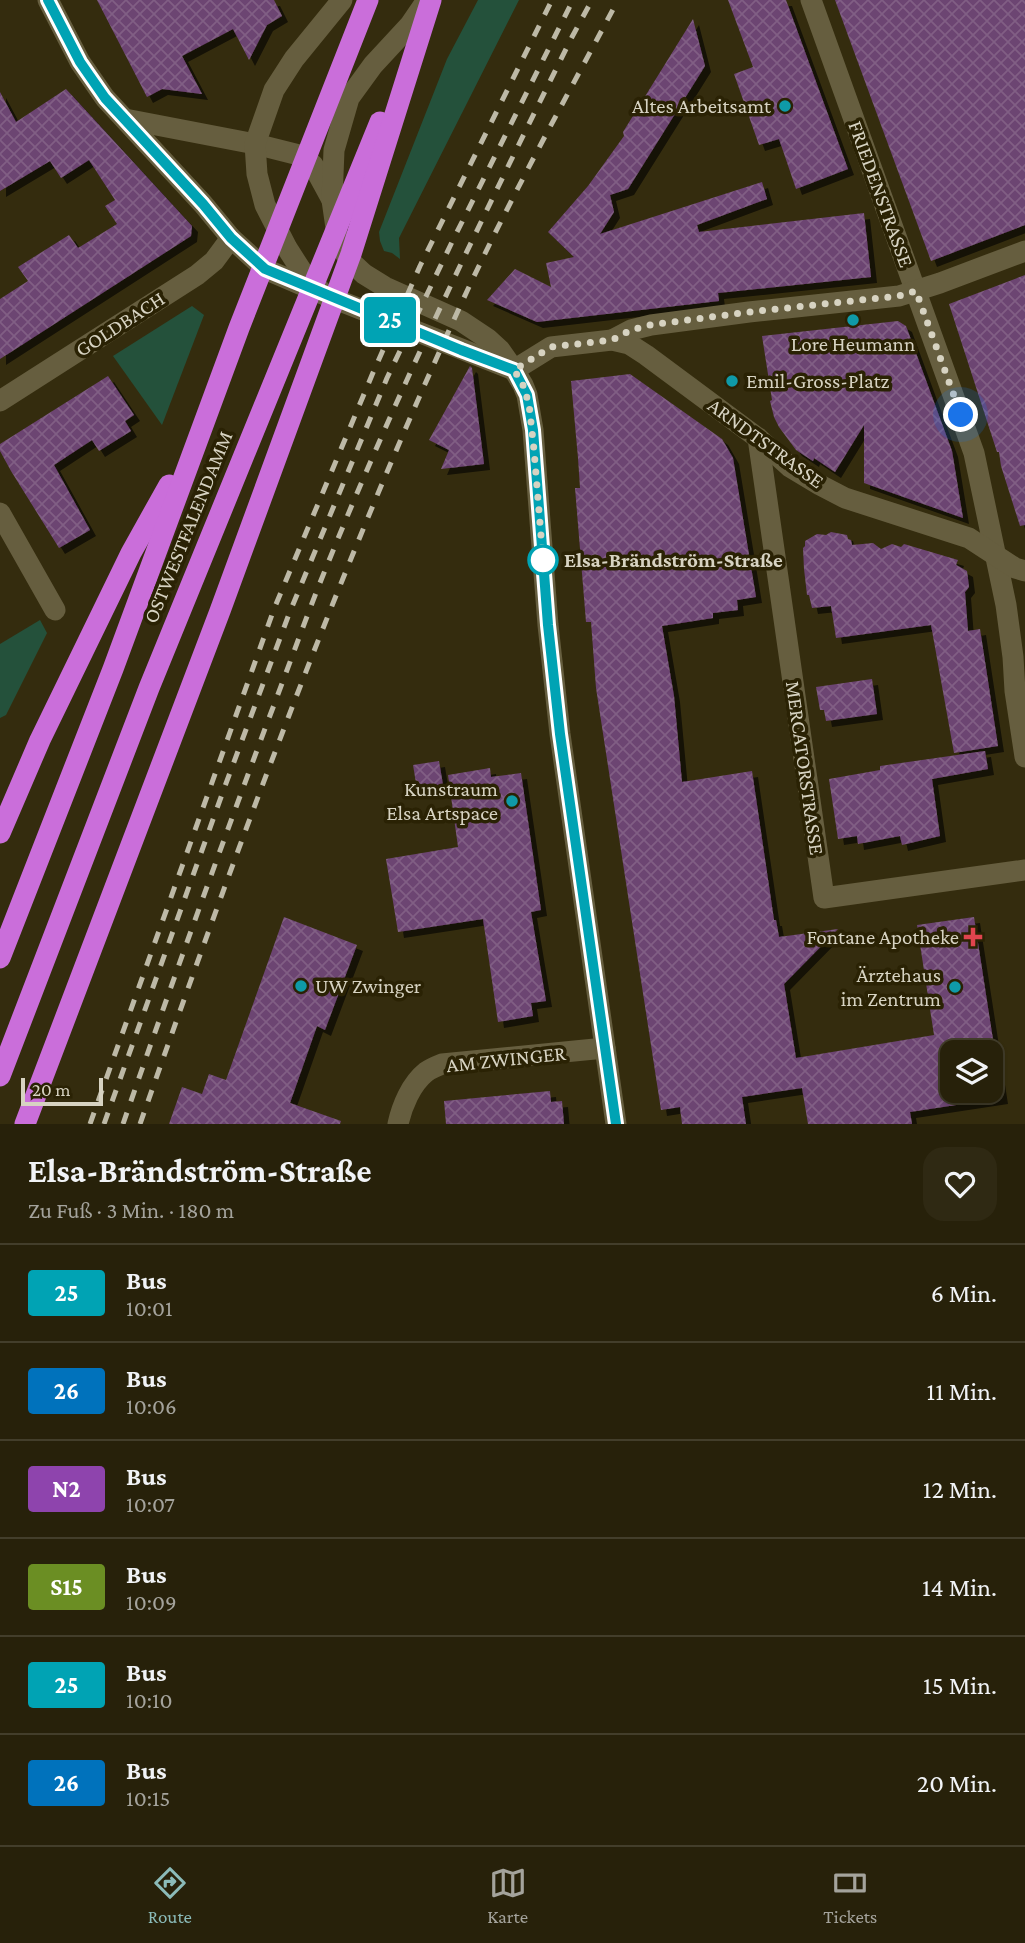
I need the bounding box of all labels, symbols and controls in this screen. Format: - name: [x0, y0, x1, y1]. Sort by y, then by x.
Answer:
- place label: Altes Arbeitsamt: [632, 94, 772, 118]
- marker: Altes Arbeitsamt: [777, 98, 793, 114]
- street label: FRIEDENSTRASSE: [843, 118, 919, 270]
- street label: GOLDBACH: [71, 286, 169, 362]
- line badge: 25: [358, 297, 422, 343]
- text: 25: [378, 306, 402, 333]
- marker: Lore Heumann: [845, 312, 861, 328]
- place label: Lore Heumann: [791, 332, 915, 356]
- place label: Emil-Gross-Platz: [746, 369, 890, 393]
- marker: Emil-Gross-Platz: [724, 373, 740, 389]
- street label: ARNDTSTRASSE: [703, 393, 829, 493]
- your location: [943, 397, 978, 432]
- street label: OSTWESTFALENDAMM: [138, 427, 238, 627]
- marker: Elsa-Brändström-Straße: [528, 545, 558, 575]
- place label: Elsa-Brändström-Straße: [564, 548, 783, 572]
- street label: MERCATORSTRASSE: [781, 679, 829, 857]
- place label: Kunstraum Elsa Artspace: [386, 777, 498, 825]
- marker: Kunstraum Elsa Artspace: [504, 793, 520, 809]
- place label: Fontane Apotheke: [806, 925, 959, 949]
- marker: Fontane Apotheke: [965, 929, 981, 945]
- place label: Ärztehaus im Zentrum: [841, 963, 941, 1011]
- place label: UW Zwinger: [315, 974, 422, 998]
- marker: UW Zwinger: [293, 978, 309, 994]
- marker: Ärztehaus im Zentrum: [947, 979, 963, 995]
- map controls: [940, 1040, 1003, 1103]
- button: layers: [940, 1040, 1003, 1103]
- street label: AM ZWINGER: [445, 1041, 567, 1077]
- scale bar: [21, 1075, 103, 1107]
- text: 20 m: [32, 1079, 71, 1100]
- button: heart: [923, 1147, 997, 1221]
- text: Elsa-Brändström-Straße: [28, 1152, 372, 1189]
- text: Zu Fuß · 3 Min. · 180 m: [28, 1197, 234, 1223]
- text: Bus: [126, 1266, 167, 1295]
- text: 25: [55, 1279, 79, 1306]
- text: 6 Min.: [931, 1279, 997, 1308]
- text: 10:01: [126, 1295, 173, 1321]
- text: Bus: [126, 1364, 167, 1393]
- text: 26: [54, 1377, 79, 1404]
- text: 11 Min.: [927, 1377, 997, 1406]
- text: 10:06: [126, 1393, 177, 1419]
- text: Bus: [126, 1462, 167, 1491]
- text: N2: [52, 1475, 81, 1502]
- text: 12 Min.: [923, 1475, 997, 1504]
- text: 10:07: [126, 1491, 175, 1517]
- text: Bus: [126, 1560, 167, 1589]
- text: S15: [50, 1573, 83, 1600]
- text: 14 Min.: [922, 1573, 997, 1602]
- text: 10:09: [126, 1589, 177, 1615]
- text: Bus: [126, 1658, 167, 1687]
- text: 25: [55, 1671, 79, 1698]
- text: 15 Min.: [923, 1671, 997, 1700]
- text: 10:10: [126, 1687, 173, 1713]
- text: Bus: [126, 1756, 167, 1785]
- text: 26: [54, 1769, 79, 1796]
- text: 20 Min.: [917, 1769, 997, 1798]
- text: 10:15: [126, 1785, 170, 1811]
- tab: Route: [148, 1864, 192, 1927]
- tab: Karte: [487, 1864, 528, 1927]
- tab: Tickets: [823, 1864, 877, 1927]

